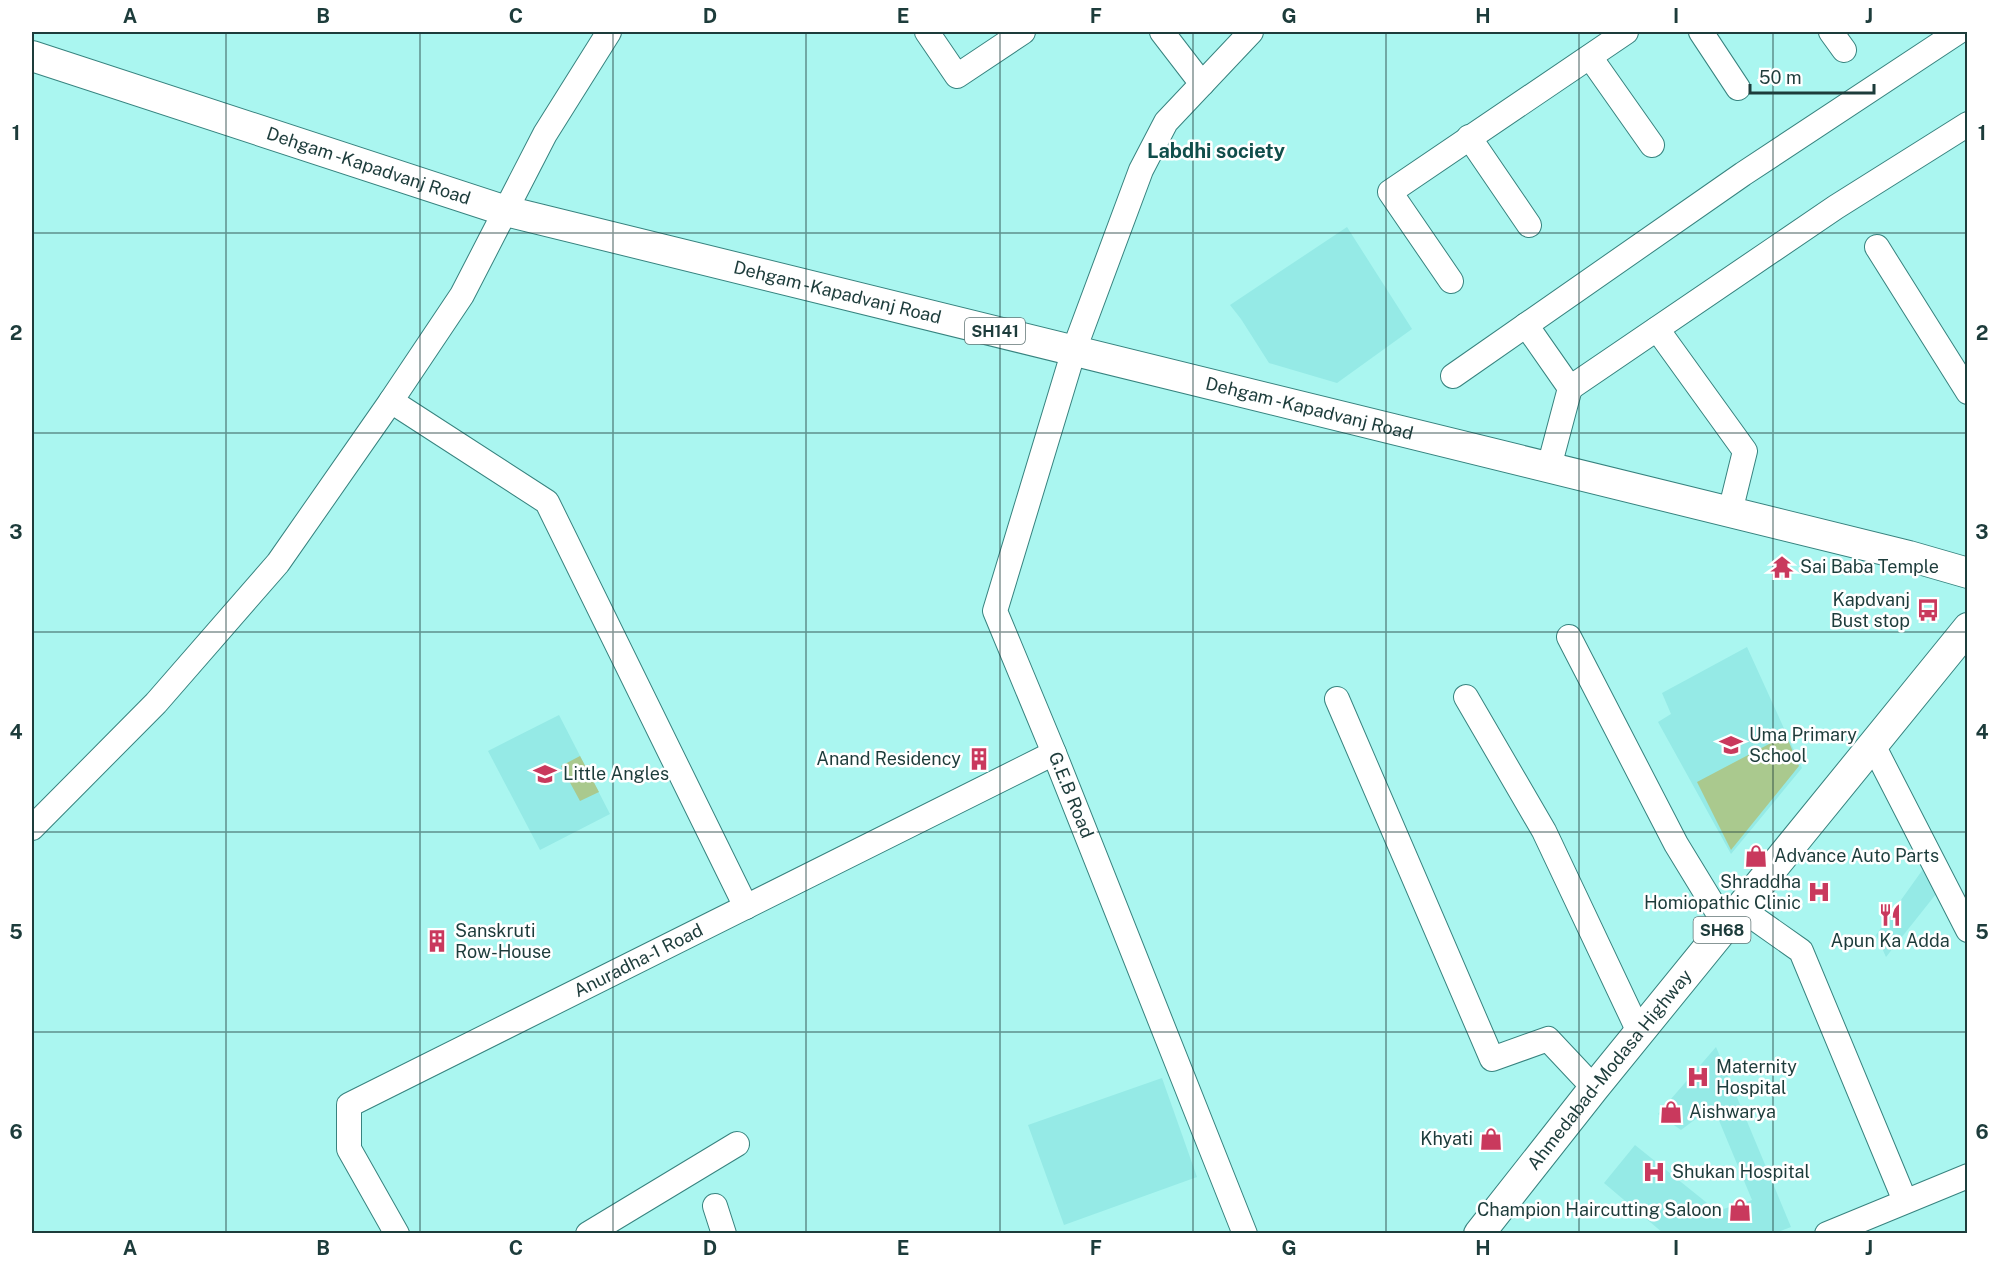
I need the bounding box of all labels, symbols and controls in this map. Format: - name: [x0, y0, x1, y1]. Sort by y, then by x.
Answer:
- text: A: [123, 4, 137, 28]
- text: B: [316, 4, 330, 28]
- text: C: [509, 4, 523, 28]
- text: D: [703, 4, 717, 28]
- text: E: [897, 4, 909, 28]
- text: F: [1090, 4, 1102, 28]
- text: G: [1281, 4, 1297, 28]
- text: H: [1475, 4, 1491, 28]
- text: I: [1673, 4, 1679, 28]
- text: J: [1865, 4, 1873, 28]
- scale bar: [1750, 57, 1874, 95]
- text: 50 m: [1759, 67, 1802, 88]
- text: 1: [12, 121, 20, 145]
- text: 1: [1978, 121, 1986, 145]
- street label: Dehgam -Kapadvanj Road: [264, 122, 473, 209]
- district label: Labdhi society: [1147, 139, 1285, 163]
- street label: Dehgam -Kapadvanj Road: [732, 256, 944, 328]
- road number: SH141: [965, 318, 1025, 344]
- text: 2: [10, 321, 22, 345]
- text: 2: [1976, 321, 1988, 345]
- street label: Dehgam -Kapadvanj Road: [1203, 372, 1415, 444]
- text: 3: [9, 520, 23, 544]
- text: 3: [1975, 520, 1989, 544]
- temple icon: Sai Baba Temple: [1769, 554, 1795, 580]
- place label: Sai Baba Temple: [1800, 556, 1939, 577]
- place label: Kapdvanj Bust stop: [1831, 589, 1910, 631]
- bus stop icon: Kapdvanj Bust stop: [1915, 597, 1941, 623]
- text: 4: [9, 720, 23, 744]
- text: 4: [1975, 720, 1989, 744]
- place label: Uma Primary School: [1749, 724, 1857, 766]
- school or university icon: Uma Primary School: [1718, 732, 1744, 758]
- building icon: Anand Residency: [966, 746, 992, 772]
- place label: Anand Residency: [816, 748, 961, 769]
- street label: G.E.B Road: [1045, 749, 1098, 841]
- school or university icon: Little Angles: [532, 761, 558, 787]
- place label: Little Angles: [563, 763, 669, 784]
- shop icon: Advance Auto Parts: [1743, 843, 1769, 869]
- place label: Advance Auto Parts: [1774, 845, 1939, 866]
- place label: Shraddha Homiopathic Clinic: [1644, 871, 1801, 913]
- hospital icon: Shraddha Homiopathic Clinic: [1806, 879, 1832, 905]
- restaurant icon: Apun Ka Adda: [1877, 902, 1903, 928]
- road number: SH68: [1694, 917, 1750, 943]
- street label: Anuradha-1 Road: [570, 919, 706, 1001]
- text: 5: [9, 920, 23, 944]
- place label: Sanskruti Row-House: [455, 920, 551, 962]
- text: 5: [1975, 920, 1989, 944]
- building icon: Sanskruti Row-House: [424, 928, 450, 954]
- place label: Apun Ka Adda: [1830, 930, 1950, 951]
- street label: Ahmedabad-Modasa Highway: [1523, 965, 1696, 1174]
- place label: Maternity Hospital: [1716, 1056, 1797, 1098]
- hospital icon: Maternity Hospital: [1685, 1064, 1711, 1090]
- shop icon: Aishwarya: [1658, 1099, 1684, 1125]
- place label: Aishwarya: [1689, 1101, 1776, 1122]
- text: 6: [9, 1120, 23, 1144]
- text: 6: [1975, 1120, 1989, 1144]
- shop icon: Khyati: [1478, 1126, 1504, 1152]
- place label: Khyati: [1420, 1128, 1473, 1149]
- hospital icon: Shukan Hospital: [1641, 1159, 1667, 1185]
- place label: Shukan Hospital: [1672, 1161, 1810, 1182]
- shop icon: Champion Haircutting Saloon: [1727, 1197, 1753, 1223]
- place label: Champion Haircutting Saloon: [1477, 1199, 1722, 1220]
- text: A: [123, 1236, 137, 1260]
- text: B: [316, 1236, 330, 1260]
- text: C: [509, 1236, 523, 1260]
- text: D: [703, 1236, 717, 1260]
- text: E: [897, 1236, 909, 1260]
- text: F: [1090, 1236, 1102, 1260]
- text: G: [1281, 1236, 1297, 1260]
- text: H: [1475, 1236, 1491, 1260]
- text: I: [1673, 1236, 1679, 1260]
- text: J: [1865, 1236, 1873, 1260]

